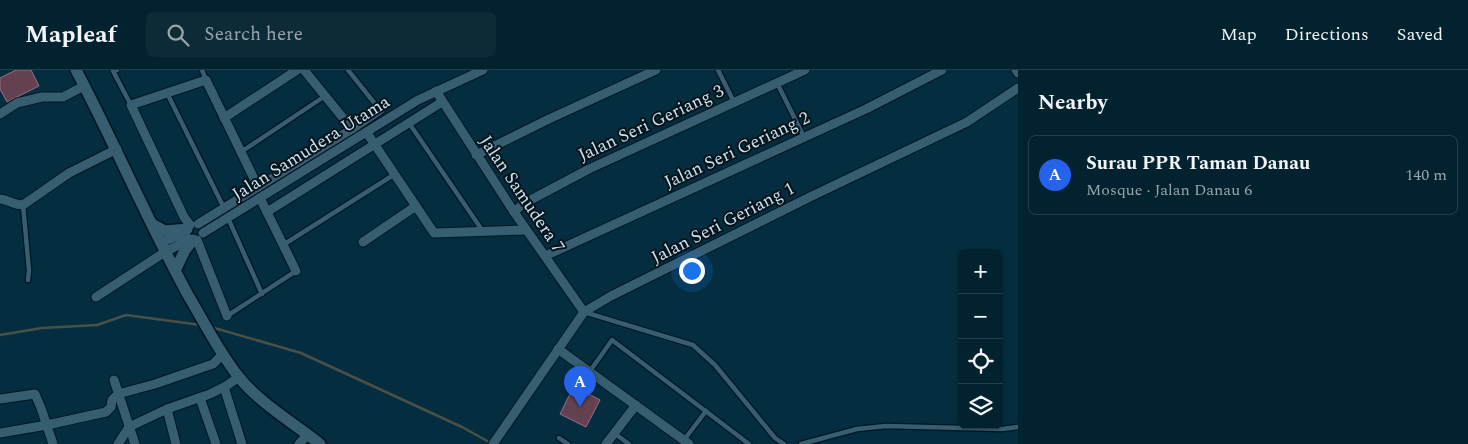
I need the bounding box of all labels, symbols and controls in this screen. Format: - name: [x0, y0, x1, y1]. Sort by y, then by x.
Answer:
- search box: [146, 12, 496, 57]
- text: Mapleaf: [25, 17, 116, 53]
- text: Search here: [204, 20, 303, 49]
- icon: search: [164, 21, 192, 49]
- text: Map: [1221, 21, 1257, 48]
- text: Directions: [1285, 21, 1369, 48]
- text: Saved: [1397, 21, 1443, 48]
- street label: Jalan Seri Geriang 3: [574, 77, 728, 169]
- text: Nearby: [1038, 87, 1108, 119]
- street label: Jalan Samudera Utama: [227, 88, 395, 208]
- street label: Jalan Seri Geriang 2: [660, 104, 814, 196]
- street label: Jalan Samudera 7: [473, 130, 571, 258]
- text: Surau PPR Taman Danau: [1086, 149, 1310, 178]
- text: A: [1049, 163, 1061, 187]
- text: 140 m: [1405, 163, 1447, 187]
- street label: Jalan Seri Geriang 1: [646, 175, 800, 271]
- text: Mosque · Jalan Danau 6: [1086, 178, 1252, 202]
- map controls: [958, 249, 1003, 429]
- button: +: [958, 249, 1003, 294]
- your location: [679, 258, 705, 284]
- button: −: [958, 294, 1003, 339]
- button: locate: [958, 339, 1003, 384]
- pin: A: [564, 366, 596, 407]
- button: layers: [958, 384, 1003, 429]

